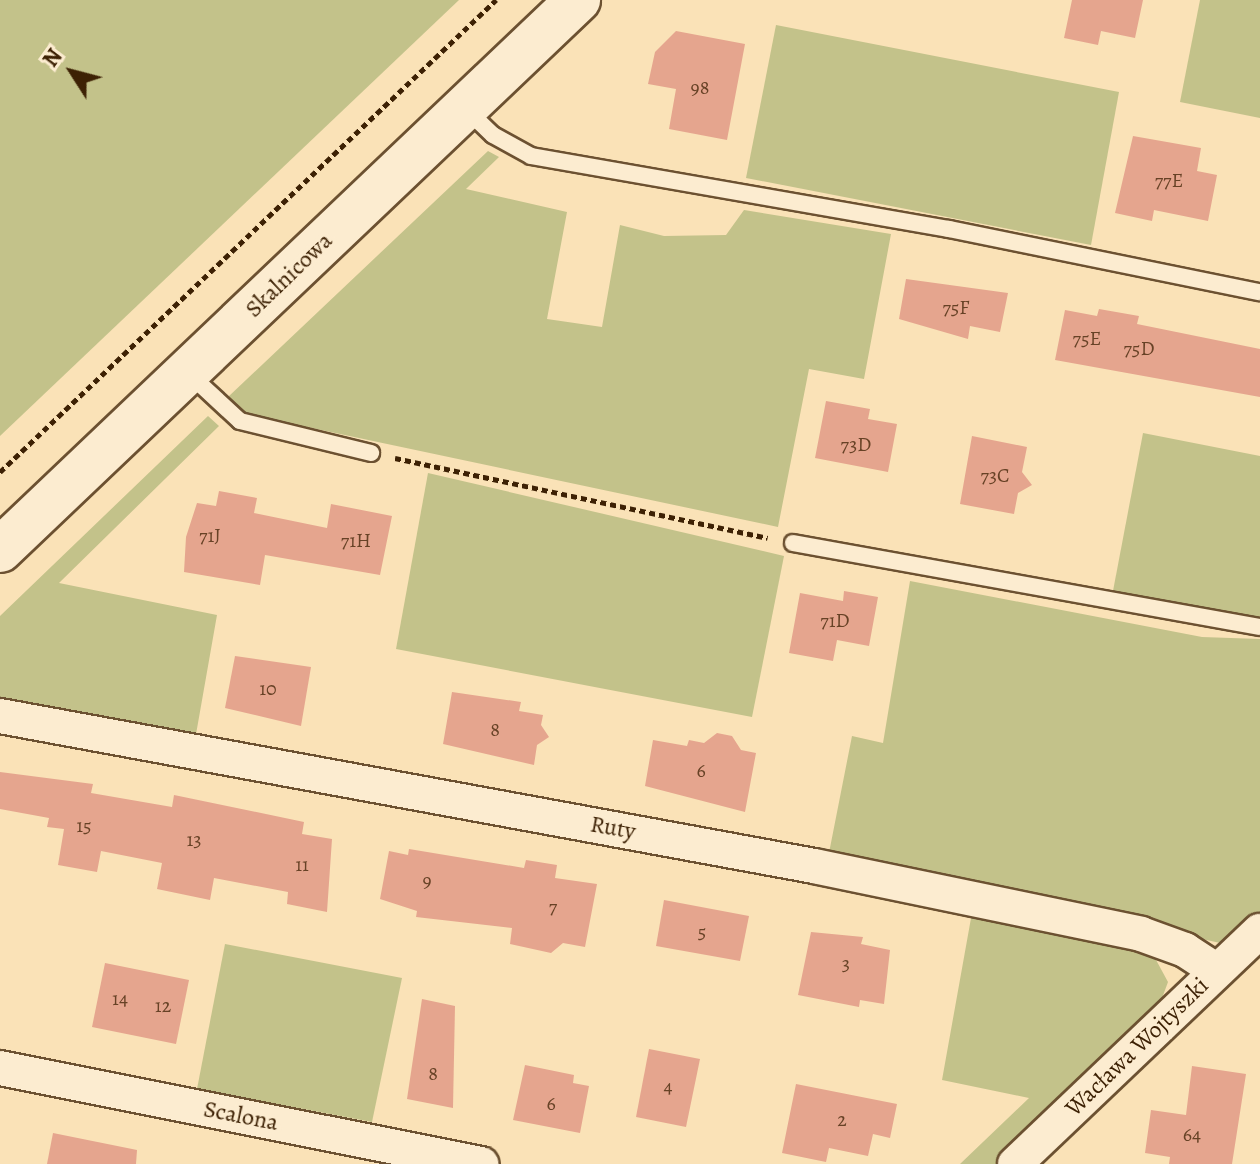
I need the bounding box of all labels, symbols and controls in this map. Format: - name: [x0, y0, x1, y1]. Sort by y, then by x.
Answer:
- north arrow: [32, 32, 112, 112]
- text: N: [36, 43, 69, 73]
- house number: 98: [691, 75, 709, 99]
- house number: 77E: [1155, 168, 1183, 192]
- street label: Skalnicowa: [239, 226, 339, 324]
- house number: 75F: [942, 295, 970, 319]
- house number: 75E: [1073, 326, 1101, 350]
- house number: 75D: [1123, 336, 1155, 360]
- house number: 73D: [841, 432, 871, 456]
- house number: 73C: [980, 463, 1010, 487]
- house number: 71J: [199, 523, 221, 547]
- house number: 71H: [341, 528, 371, 552]
- house number: 71D: [820, 608, 850, 632]
- house number: 10: [259, 676, 277, 700]
- house number: 8: [490, 717, 500, 741]
- house number: 6: [696, 758, 706, 782]
- street label: Ruty: [588, 810, 638, 846]
- house number: 15: [76, 813, 92, 837]
- house number: 13: [186, 827, 202, 851]
- house number: 11: [295, 852, 309, 876]
- house number: 9: [422, 868, 432, 892]
- house number: 7: [549, 894, 557, 918]
- house number: 5: [698, 919, 706, 943]
- house number: 3: [842, 951, 850, 975]
- street label: Wacława Wojtyszki: [1059, 971, 1215, 1123]
- house number: 14: [112, 986, 128, 1010]
- house number: 12: [155, 993, 171, 1017]
- house number: 8: [428, 1061, 438, 1085]
- house number: 4: [663, 1074, 673, 1098]
- house number: 6: [546, 1091, 556, 1115]
- street label: Scalona: [201, 1095, 281, 1137]
- house number: 2: [837, 1107, 847, 1131]
- house number: 64: [1183, 1122, 1201, 1146]

